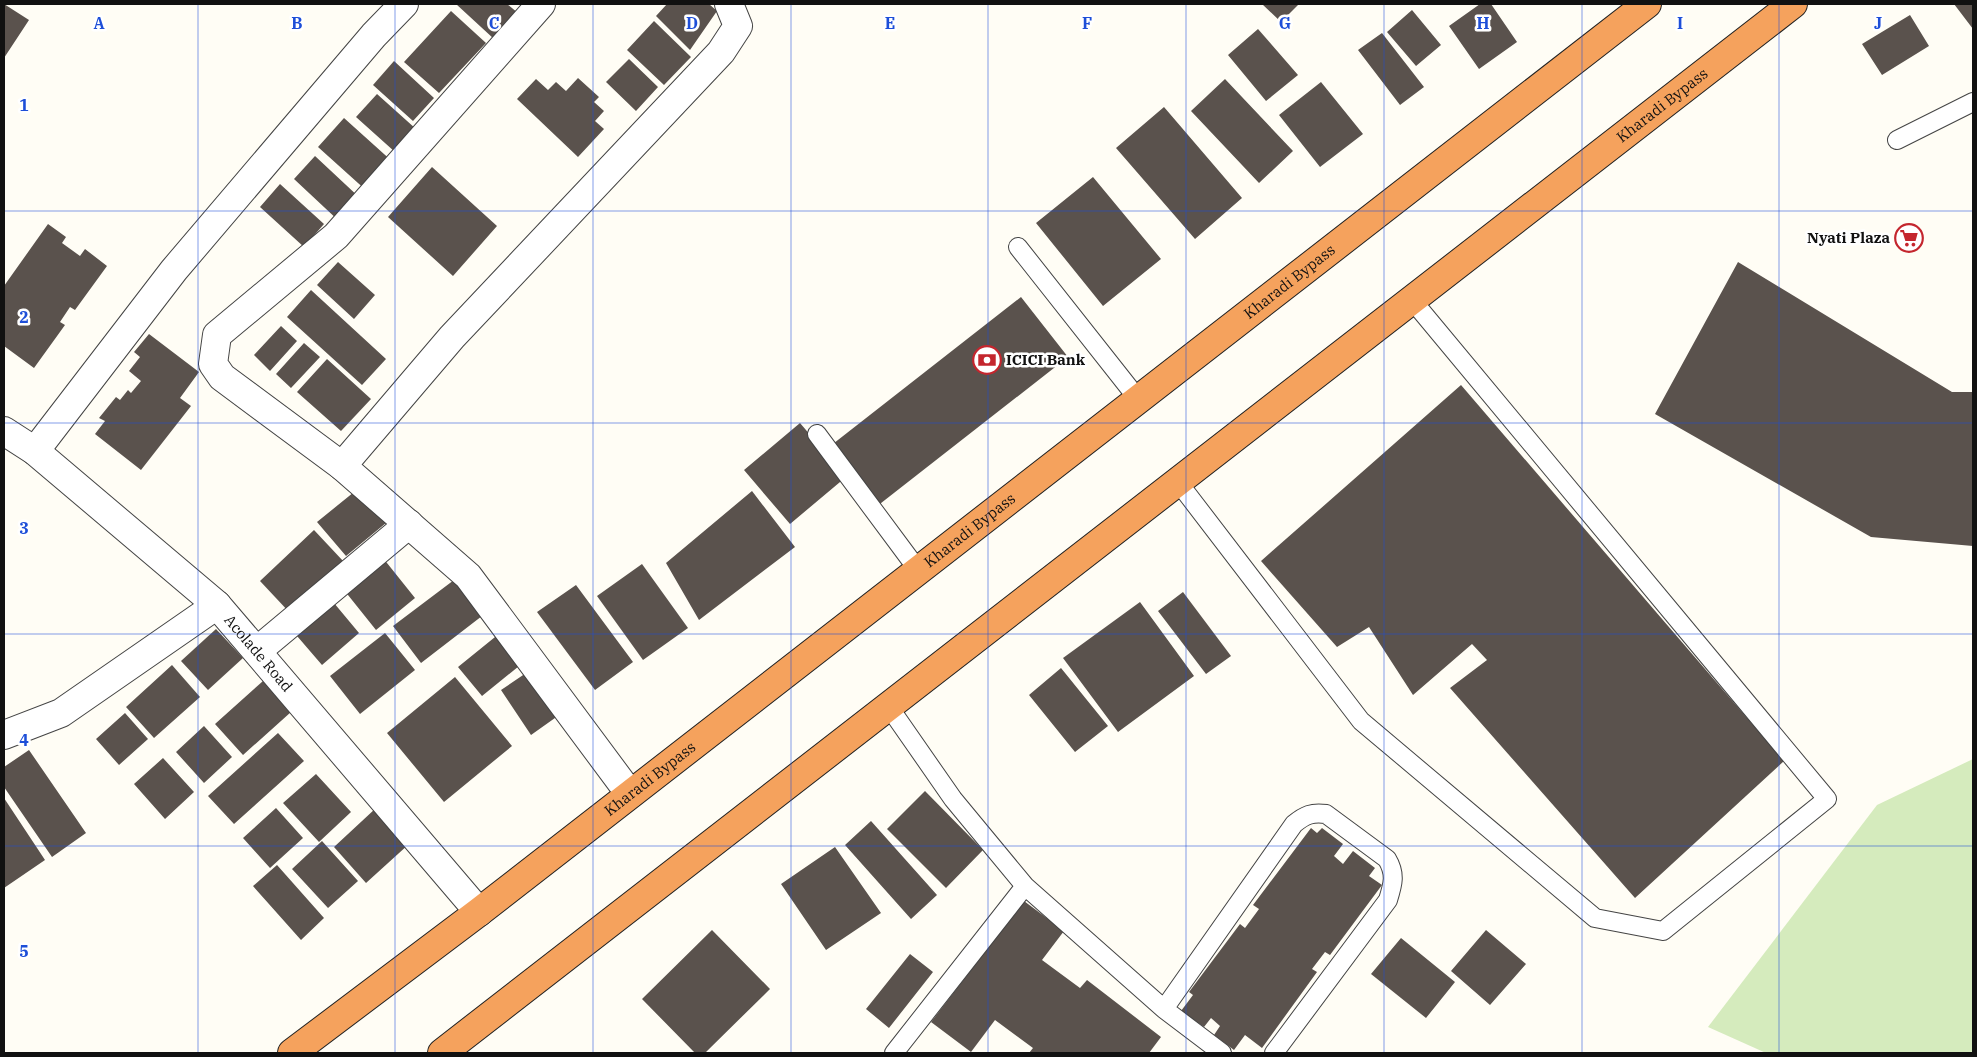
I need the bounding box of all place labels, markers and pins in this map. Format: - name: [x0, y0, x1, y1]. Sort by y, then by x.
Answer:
- supermarket icon: Nyati Plaza: [1894, 223, 1924, 253]
- place label: Nyati Plaza: [1807, 228, 1890, 247]
- bank icon: ICICI Bank: [972, 345, 1002, 375]
- place label: ICICI Bank: [1006, 350, 1086, 369]

